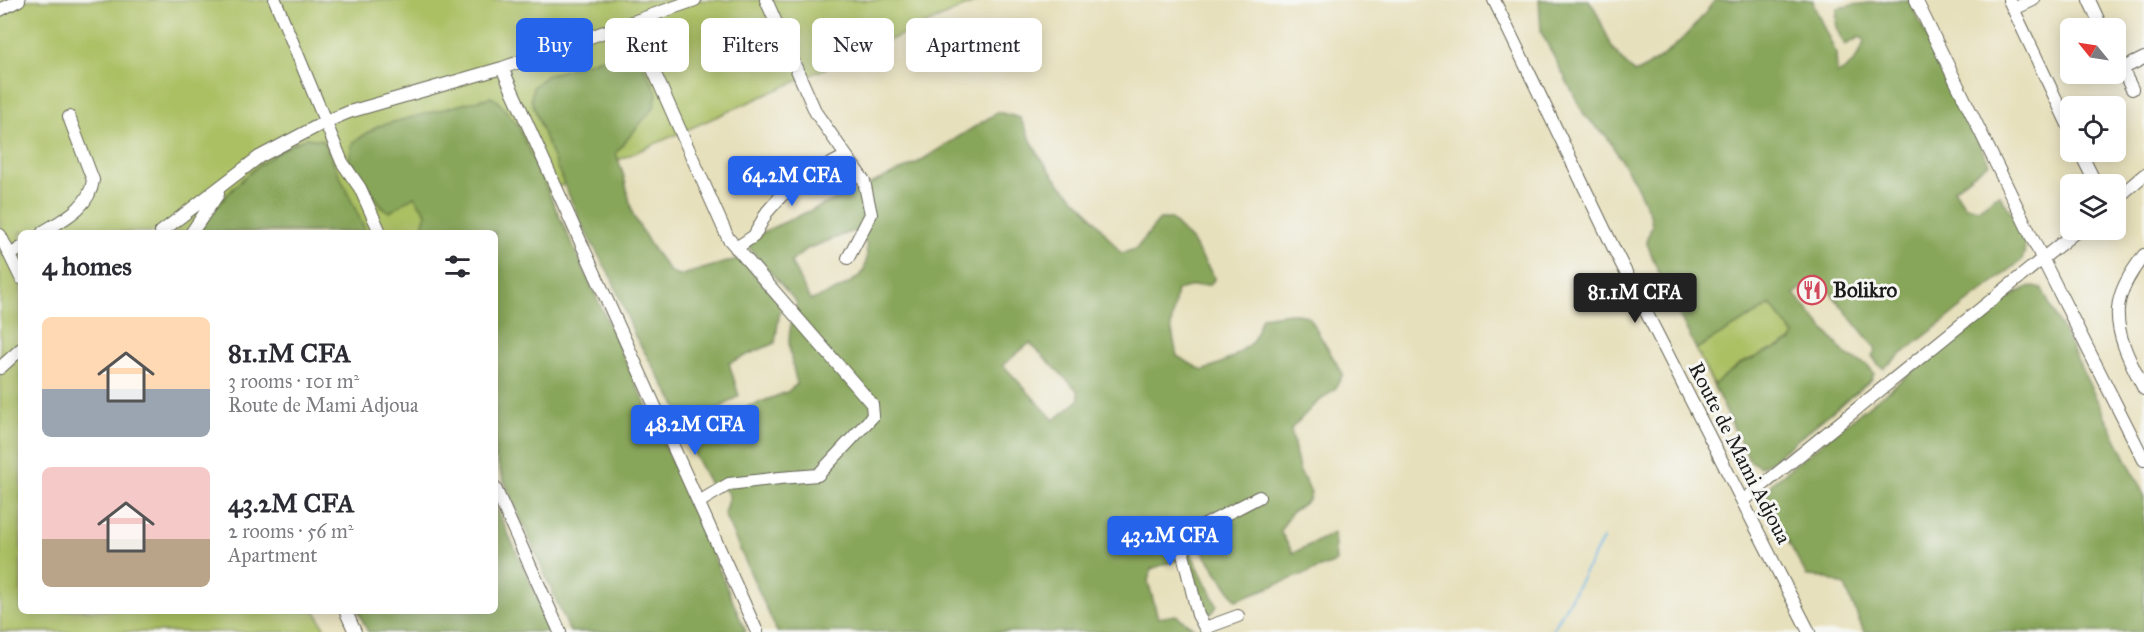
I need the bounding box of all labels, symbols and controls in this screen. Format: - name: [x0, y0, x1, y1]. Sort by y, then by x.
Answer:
- chip: Buy: [516, 18, 593, 72]
- chip: Rent: [605, 18, 689, 72]
- chip: Filters: [701, 18, 800, 72]
- chip: New: [812, 18, 894, 72]
- chip: Apartment: [906, 18, 1042, 72]
- north arrow: [2060, 18, 2126, 84]
- map controls: [2060, 18, 2126, 240]
- button: locate: [2060, 96, 2126, 162]
- pin: 64.2M CFA: [723, 156, 861, 207]
- text: 64.2M CFA: [742, 163, 842, 187]
- button: layers: [2060, 174, 2126, 240]
- text: 4 homes: [42, 250, 132, 282]
- icon: filters: [441, 250, 474, 283]
- pin: 81.1M CFA: [1566, 273, 1704, 324]
- restaurant icon: Bolikro: [1796, 274, 1828, 306]
- place label: Bolikro: [1833, 277, 1898, 303]
- text: 81.1M CFA: [1588, 280, 1682, 304]
- text: 81.1M CFA: [228, 337, 351, 369]
- icon: home: [90, 341, 162, 413]
- street label: Route de Mami Adjoua: [1683, 358, 1797, 548]
- text: 3 rooms · 101 m²: [228, 369, 359, 393]
- text: Route de Mami Adjoua: [228, 393, 418, 417]
- pin: 48.2M CFA: [626, 405, 764, 456]
- text: 48.2M CFA: [645, 412, 745, 436]
- text: 43.2M CFA: [228, 487, 354, 519]
- icon: home: [90, 491, 162, 563]
- pin: 43.2M CFA: [1101, 516, 1239, 567]
- text: 2 rooms · 56 m²: [228, 519, 354, 543]
- text: 43.2M CFA: [1121, 523, 1219, 547]
- text: Apartment: [228, 543, 317, 567]

